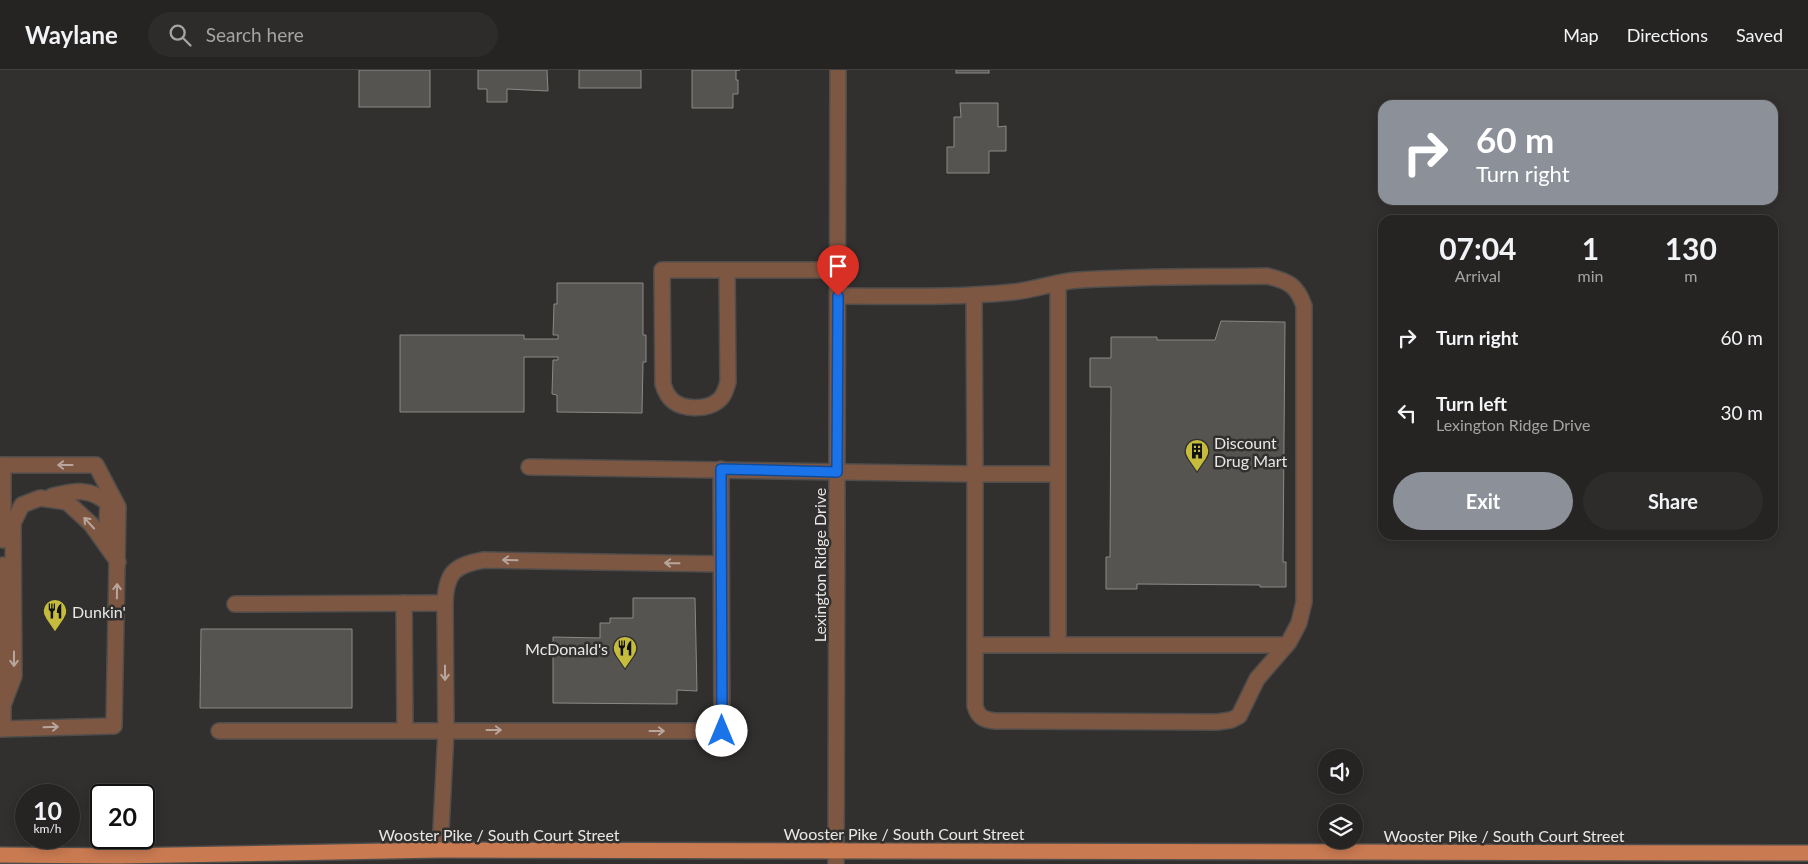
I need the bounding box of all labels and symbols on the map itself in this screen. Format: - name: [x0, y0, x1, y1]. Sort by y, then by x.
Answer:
- pin: [817, 245, 859, 296]
- place label: Discount Drug Mart: [1214, 433, 1288, 470]
- building icon: Discount Drug Mart: [1184, 438, 1210, 472]
- one-way arrow: [57, 460, 74, 470]
- street label: Lexington Ridge Drive: [810, 488, 829, 642]
- one-way arrow: [83, 516, 95, 529]
- one-way arrow: [502, 556, 518, 565]
- one-way arrow: [664, 558, 680, 568]
- one-way arrow: [112, 584, 122, 600]
- restaurant icon: Dunkin': [42, 598, 68, 632]
- place label: Dunkin': [72, 602, 126, 621]
- restaurant icon: McDonald's: [612, 635, 638, 669]
- place label: McDonald's: [525, 639, 608, 658]
- one-way arrow: [9, 650, 19, 666]
- one-way arrow: [440, 665, 450, 681]
- position arrow: [695, 704, 747, 756]
- one-way arrow: [43, 723, 59, 732]
- one-way arrow: [486, 725, 502, 735]
- one-way arrow: [648, 726, 665, 736]
- speed limit sign: 20: [90, 784, 155, 849]
- street label: Wooster Pike / South Court Street: [783, 824, 1025, 843]
- street label: Wooster Pike / South Court Street: [378, 825, 620, 844]
- street label: Wooster Pike / South Court Street: [1383, 826, 1625, 845]

